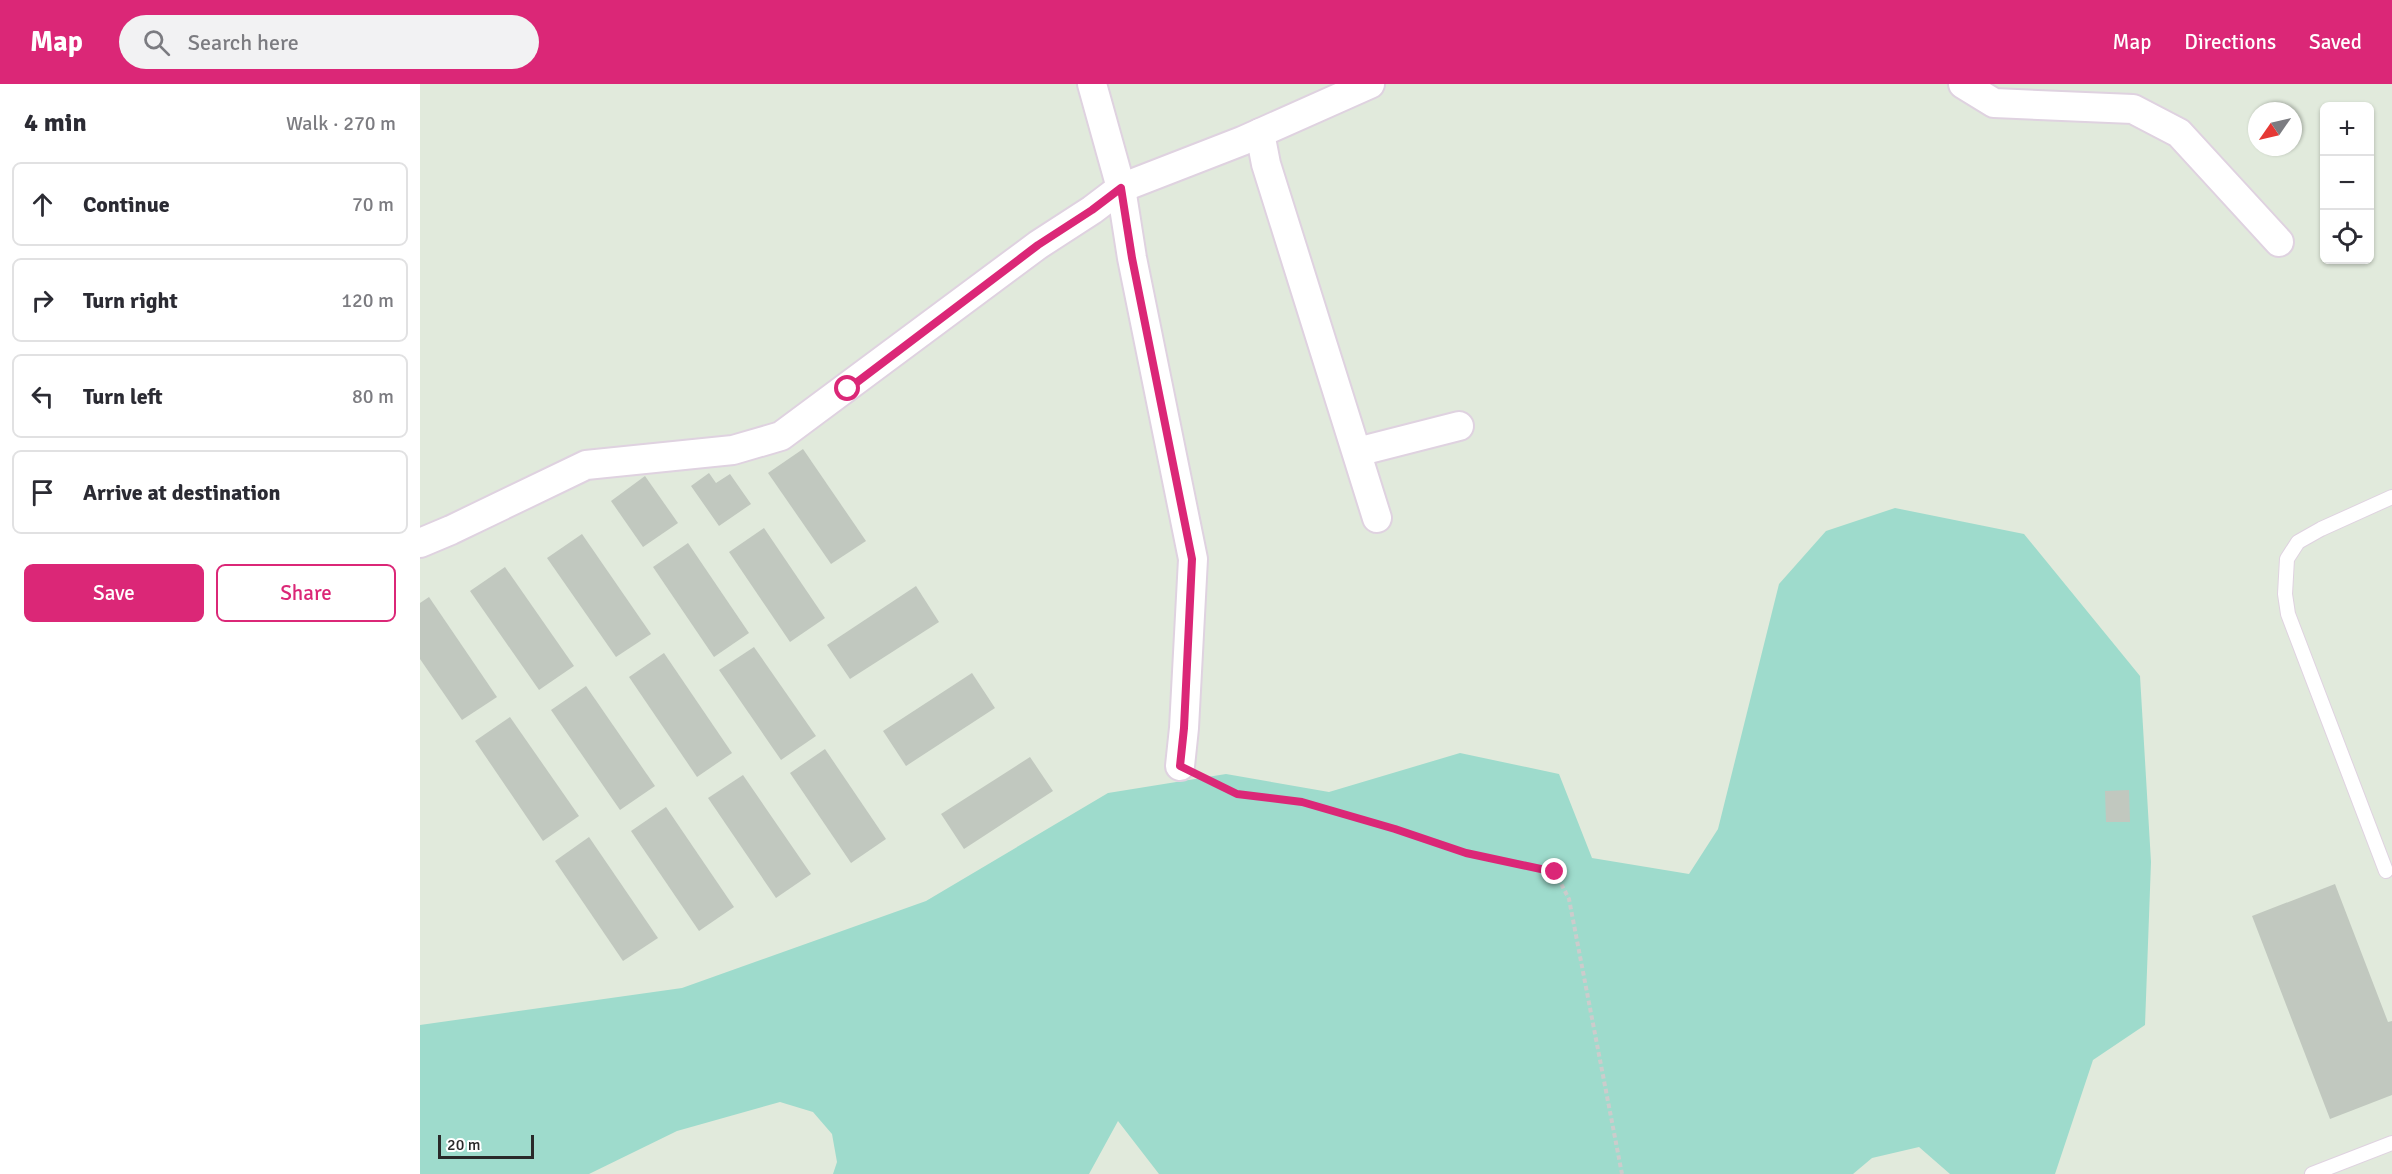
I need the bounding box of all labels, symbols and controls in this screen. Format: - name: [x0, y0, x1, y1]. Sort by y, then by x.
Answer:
- search box: [119, 15, 539, 69]
- text: Map: [30, 25, 83, 59]
- icon: search: [140, 26, 173, 59]
- text: Search here: [188, 29, 299, 56]
- text: Map: [2113, 29, 2151, 55]
- text: Directions: [2184, 29, 2276, 55]
- text: Saved: [2309, 29, 2362, 55]
- north arrow: [2248, 102, 2302, 156]
- map controls: [2320, 102, 2374, 264]
- button: +: [2320, 102, 2374, 156]
- text: 4 min: [24, 107, 87, 139]
- text: Walk · 270 m: [286, 111, 396, 136]
- button: −: [2320, 156, 2374, 210]
- icon: ahead: [26, 188, 59, 221]
- text: Continue: [83, 191, 170, 218]
- text: 70 m: [352, 192, 394, 217]
- button: locate: [2320, 210, 2374, 264]
- icon: right: [26, 284, 59, 317]
- text: Turn right: [83, 287, 178, 314]
- text: 120 m: [341, 288, 394, 313]
- route start: [834, 375, 860, 401]
- icon: left: [26, 380, 59, 413]
- text: Turn left: [83, 383, 163, 410]
- text: 80 m: [352, 384, 394, 409]
- icon: arrive: [26, 476, 59, 509]
- text: Arrive at destination: [83, 479, 280, 506]
- button: Save: [24, 564, 204, 622]
- button: Share: [216, 564, 396, 622]
- route end: [1541, 858, 1567, 884]
- scale bar: [438, 1132, 534, 1160]
- text: 20 m: [447, 1135, 481, 1155]

